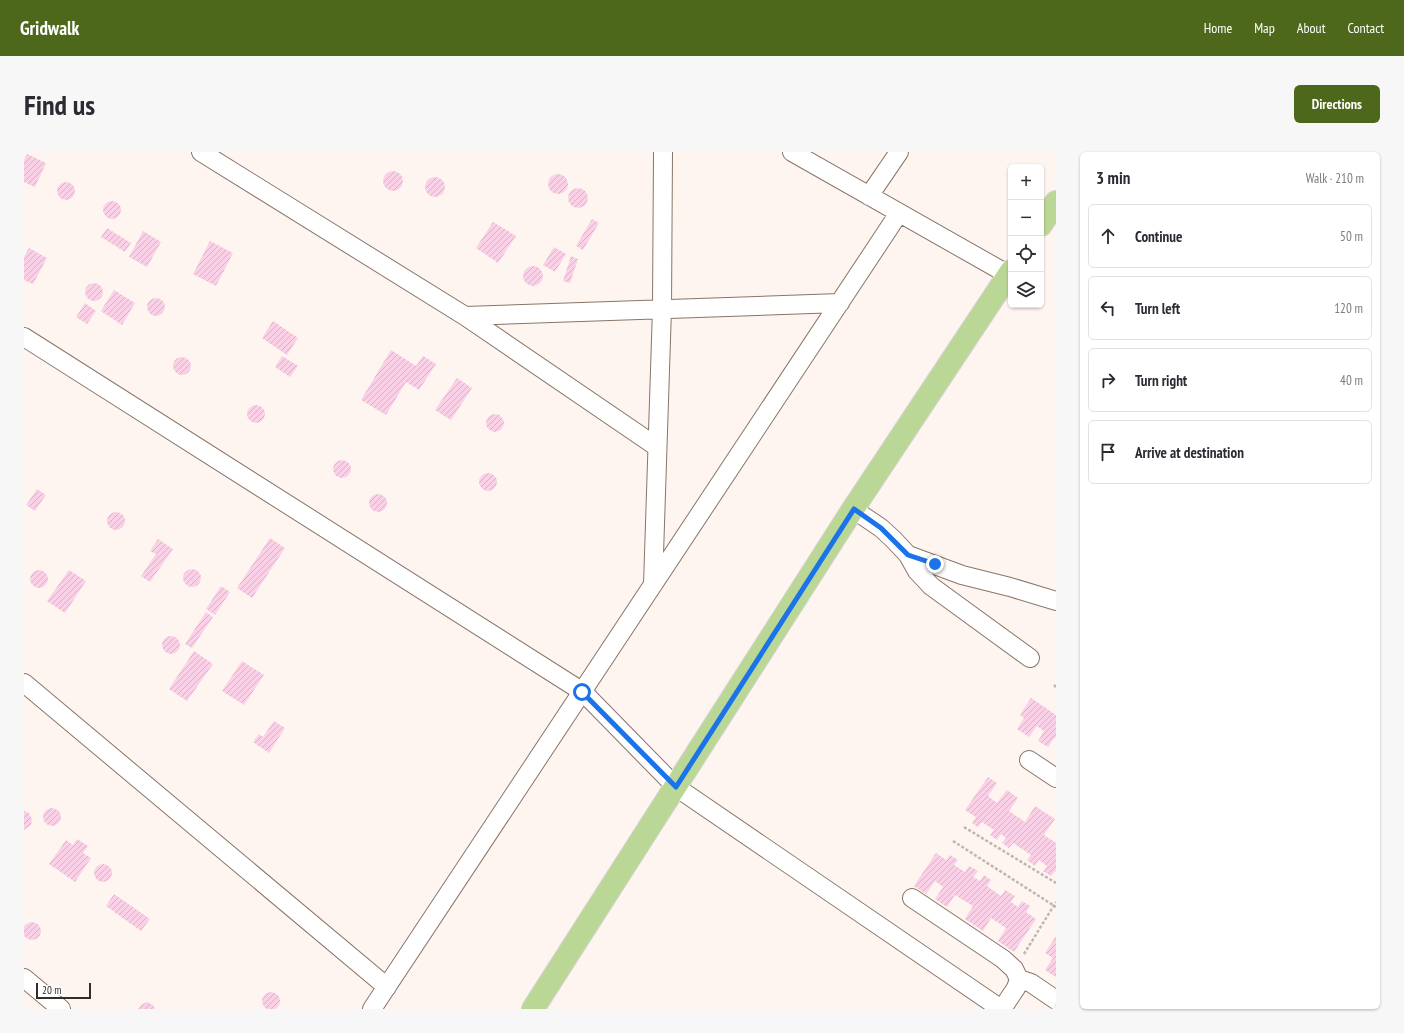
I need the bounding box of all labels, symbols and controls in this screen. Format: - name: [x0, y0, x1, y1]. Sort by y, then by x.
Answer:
- text: Gridwalk: [20, 16, 79, 40]
- text: Home: [1204, 19, 1232, 37]
- text: Map: [1254, 19, 1275, 37]
- text: About: [1297, 19, 1326, 37]
- text: Contact: [1348, 19, 1384, 37]
- button: Directions: [1294, 85, 1380, 123]
- text: Find us: [24, 86, 95, 123]
- map controls: [1008, 164, 1044, 308]
- button: +: [1008, 164, 1044, 200]
- text: 3 min: [1096, 167, 1130, 189]
- text: Walk · 210 m: [1306, 170, 1364, 187]
- button: −: [1008, 200, 1044, 236]
- icon: ahead: [1097, 225, 1119, 247]
- text: Continue: [1135, 227, 1182, 246]
- text: 50 m: [1340, 228, 1363, 245]
- button: locate: [1008, 236, 1044, 272]
- button: layers: [1008, 272, 1044, 308]
- icon: left: [1097, 297, 1119, 319]
- text: Turn left: [1135, 299, 1180, 318]
- text: 120 m: [1334, 300, 1363, 317]
- icon: right: [1097, 369, 1119, 391]
- text: Turn right: [1135, 371, 1187, 390]
- text: 40 m: [1340, 372, 1363, 389]
- icon: arrive: [1097, 441, 1119, 463]
- text: Arrive at destination: [1135, 443, 1244, 462]
- route end: [926, 555, 944, 573]
- route start: [573, 683, 591, 701]
- scale bar: [36, 981, 91, 1000]
- text: 20 m: [42, 983, 61, 997]

